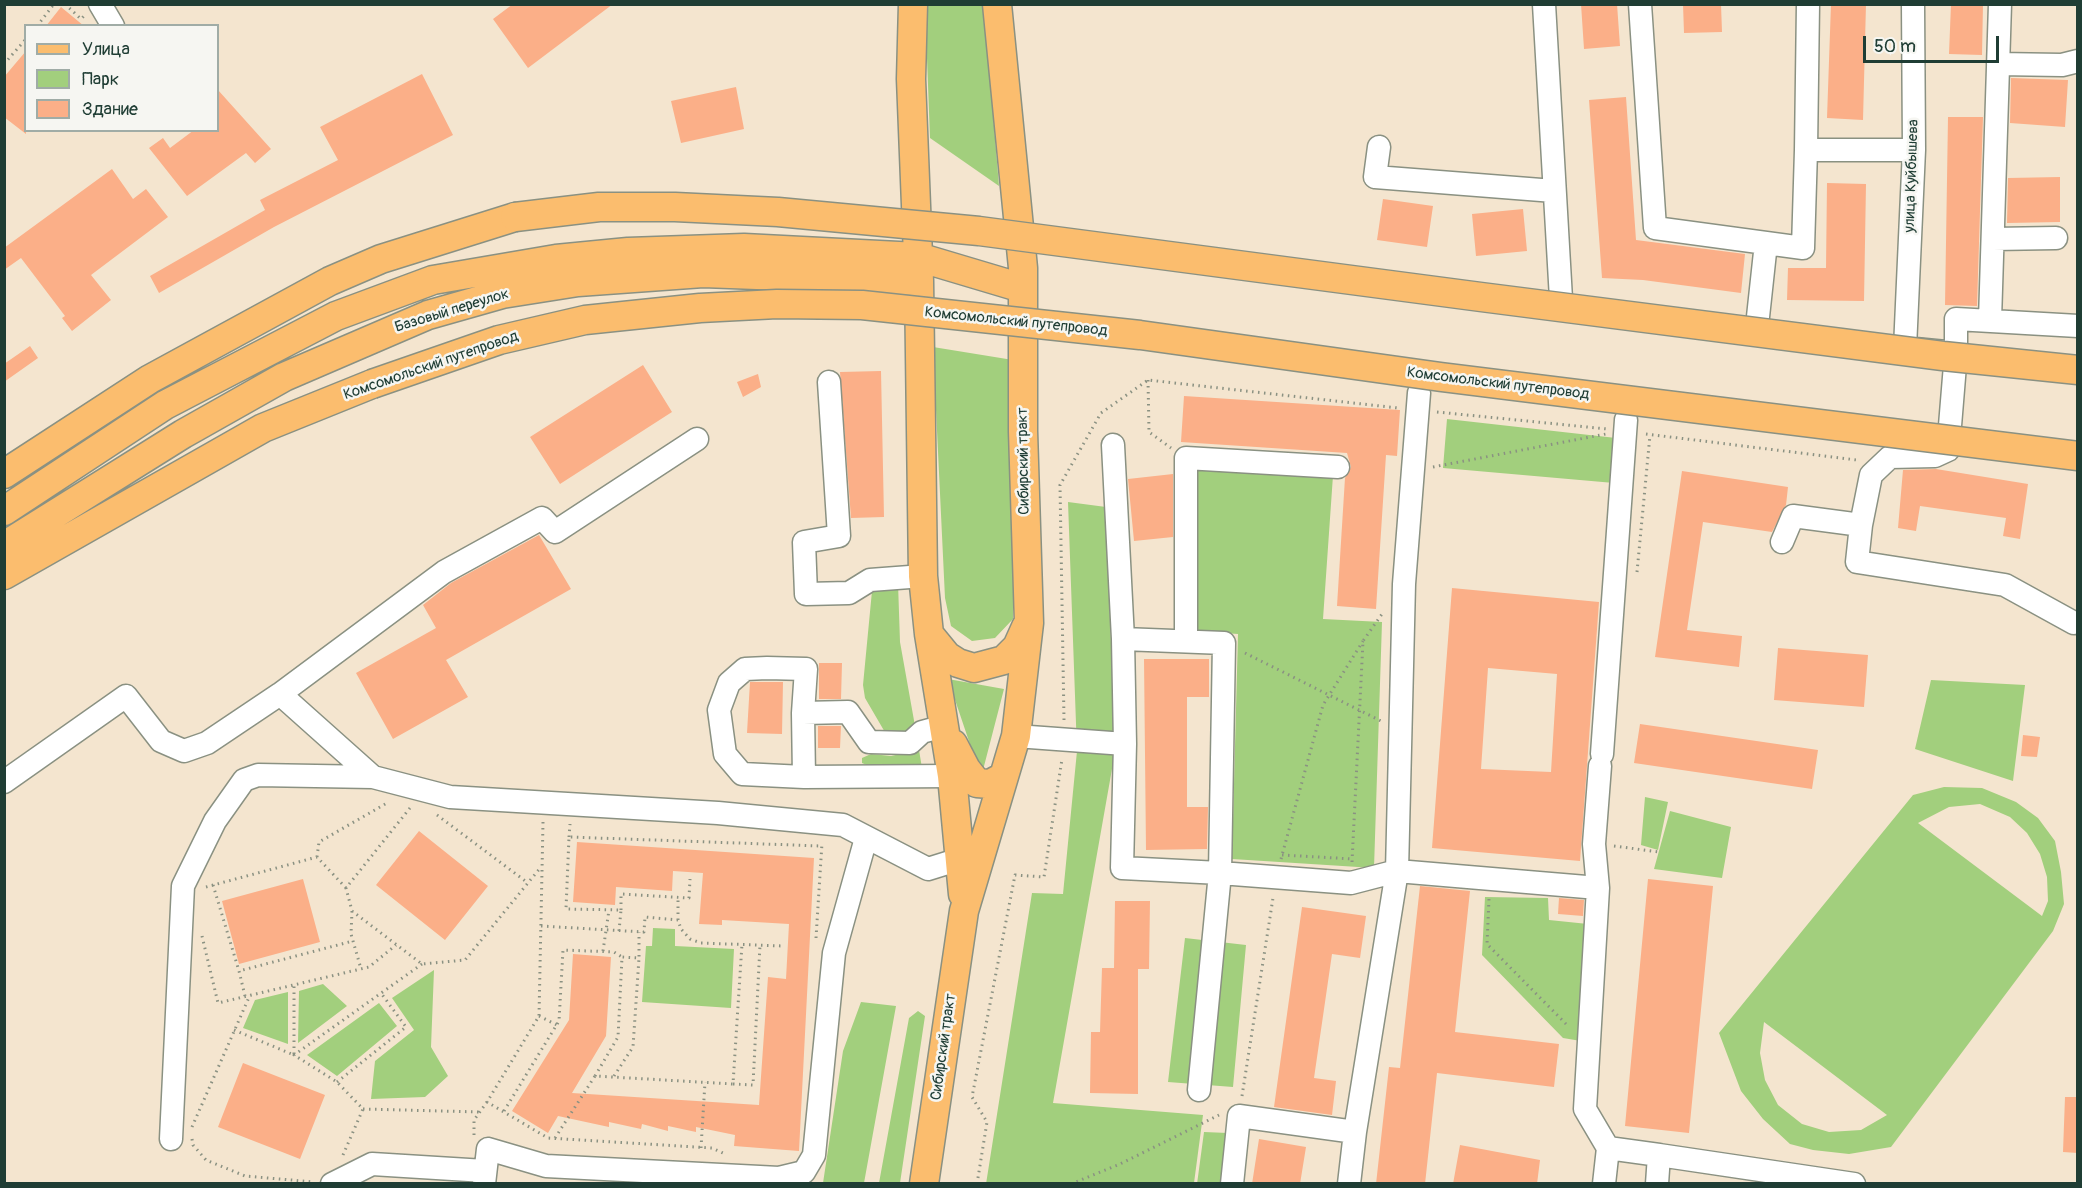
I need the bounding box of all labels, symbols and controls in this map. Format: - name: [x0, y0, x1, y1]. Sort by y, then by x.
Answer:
- legend: [24, 24, 219, 132]
- scale bar: [1866, 24, 2002, 62]
- text: 50 m: [1874, 35, 1916, 58]
- text: Улица: [82, 38, 130, 61]
- text: Парк: [82, 68, 119, 91]
- text: Здание: [82, 98, 138, 121]
- street label: улица Куйбышева: [1901, 119, 1923, 233]
- street label: Базовый переулок: [393, 285, 511, 337]
- street label: Комсомольский путепровод: [924, 303, 1108, 341]
- street label: Комсомольский путепровод: [341, 328, 521, 404]
- street label: Комсомольский путепровод: [1406, 364, 1590, 404]
- street label: Сибирский тракт: [1014, 407, 1034, 515]
- street label: Сибирский тракт: [928, 992, 960, 1102]

